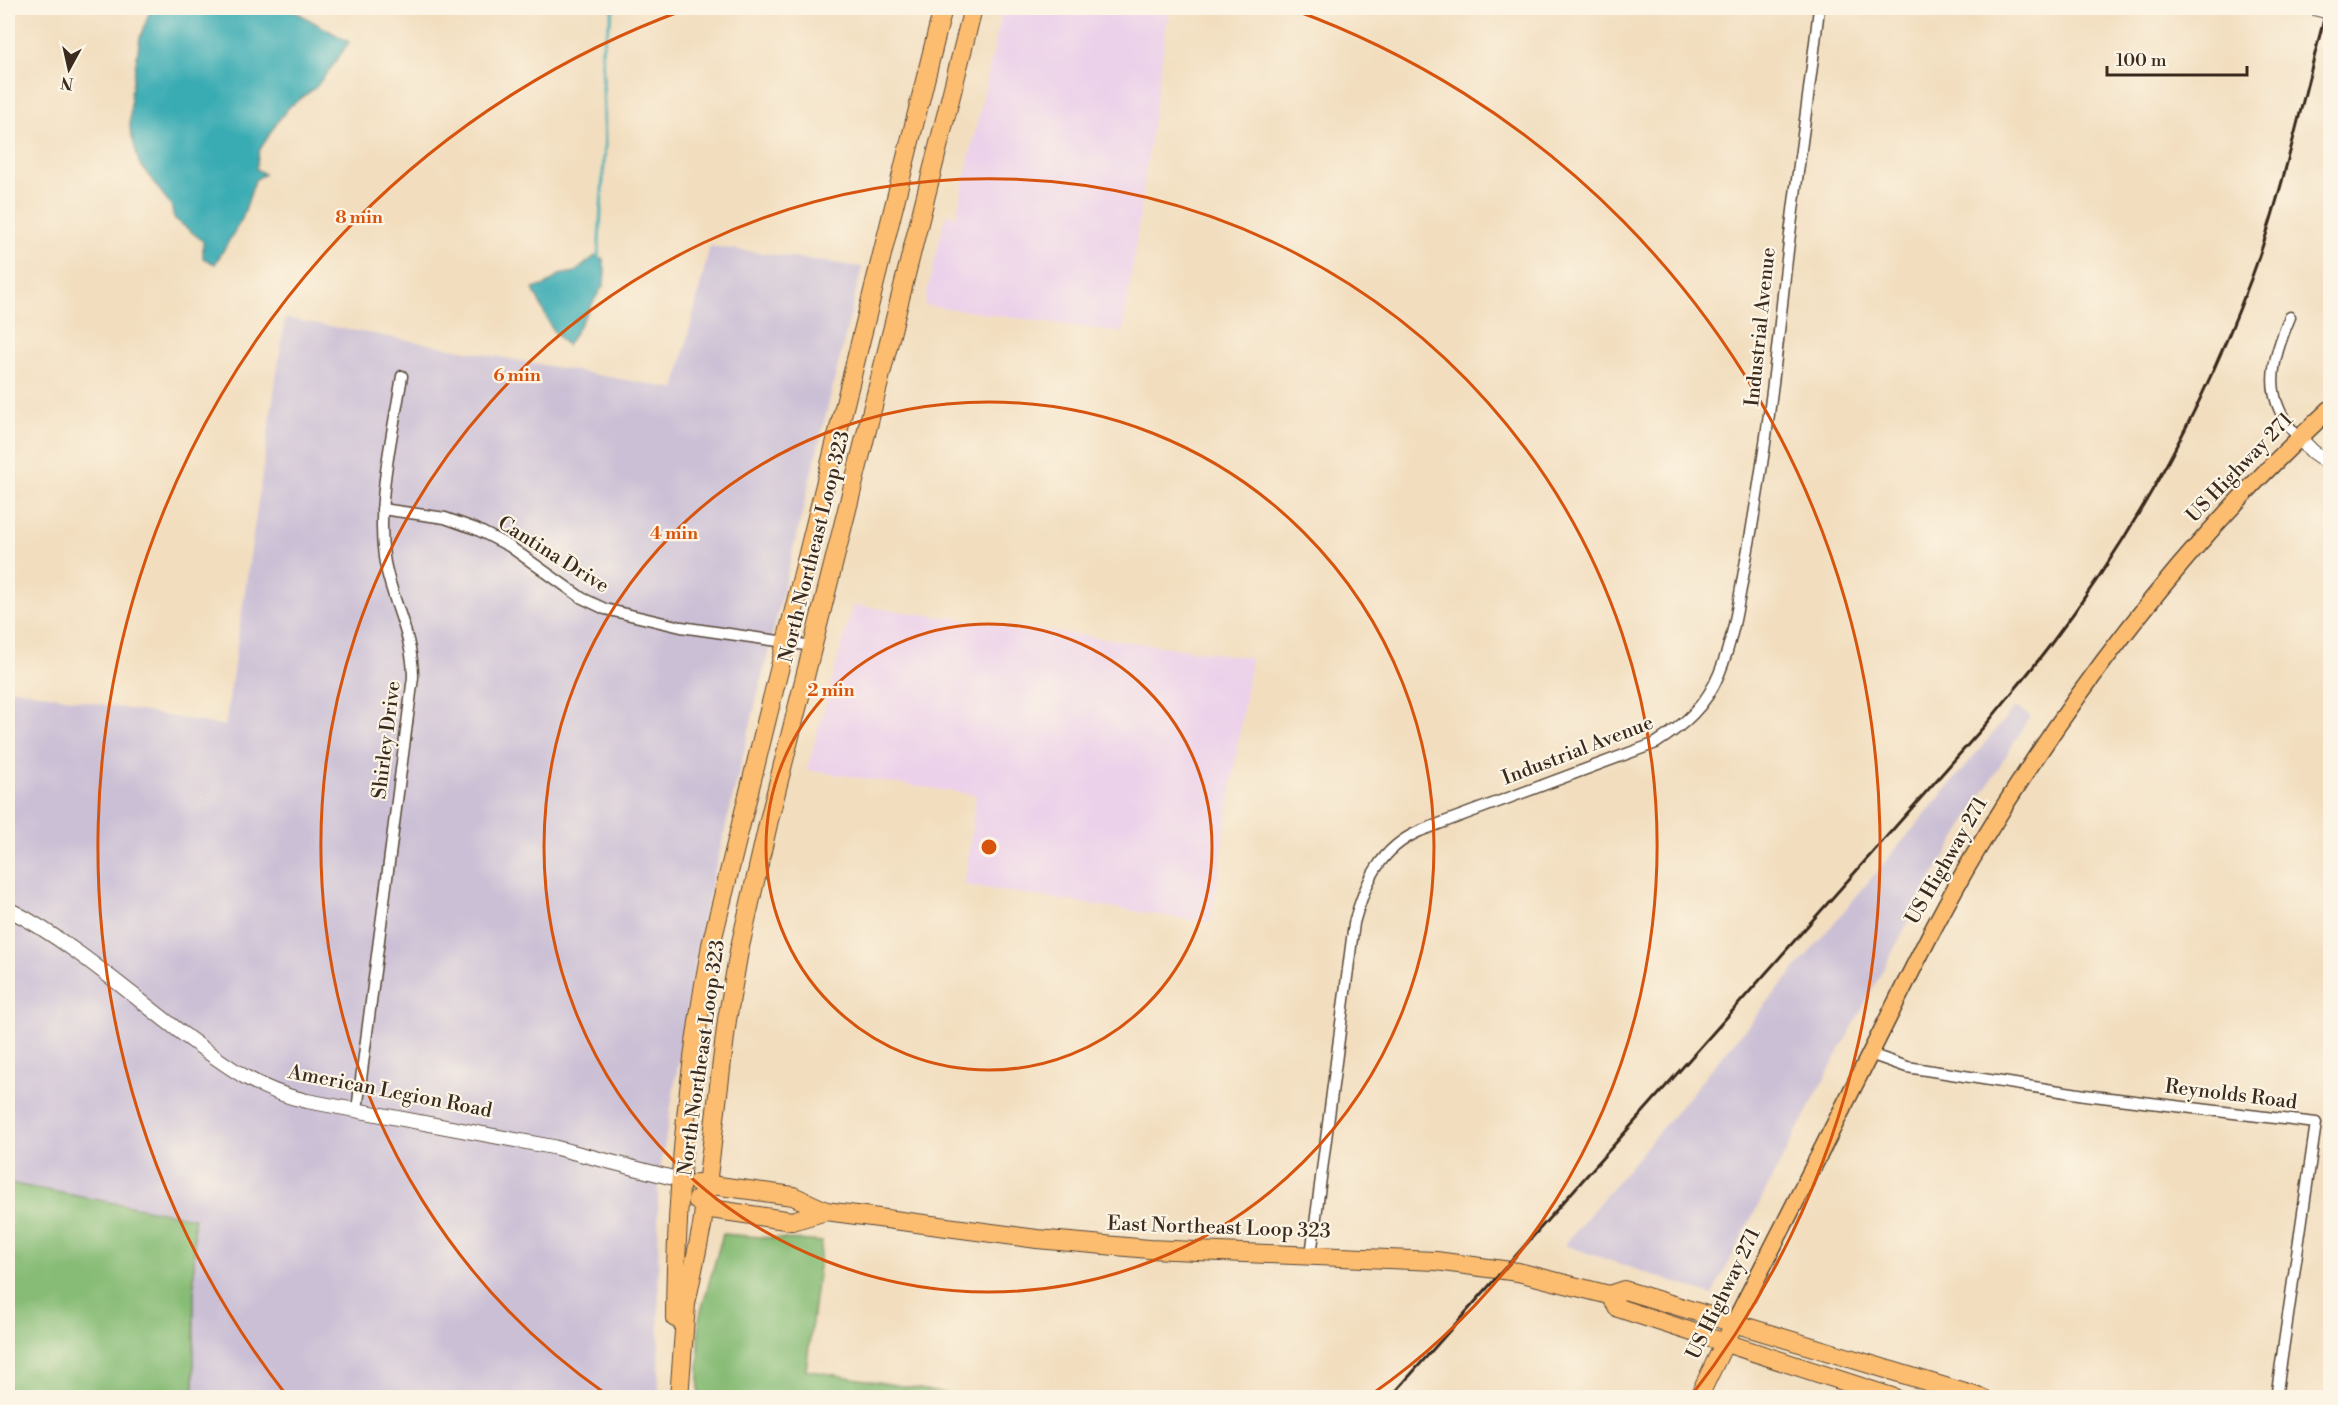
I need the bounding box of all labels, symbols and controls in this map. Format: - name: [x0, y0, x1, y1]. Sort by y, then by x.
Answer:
- north arrow: [39, 39, 99, 99]
- scale bar: [2107, 39, 2246, 77]
- text: 100 m: [2116, 49, 2167, 72]
- text: N: [59, 72, 75, 94]
- text: 8 min: [335, 206, 383, 229]
- street label: Industrial Avenue: [1740, 246, 1782, 408]
- text: 6 min: [493, 364, 541, 387]
- street label: US Highway 271: [2181, 407, 2299, 528]
- street label: North Northeast Loop 323: [774, 429, 856, 665]
- street label: Cantina Drive: [493, 511, 613, 599]
- text: 4 min: [650, 522, 698, 545]
- street label: Shirley Drive: [367, 679, 407, 801]
- text: 2 min: [807, 679, 855, 702]
- street label: Industrial Avenue: [1499, 711, 1657, 791]
- street label: US Highway 271: [1900, 792, 1994, 929]
- centre of rings: [979, 837, 999, 857]
- street label: North Northeast Loop 323: [673, 938, 731, 1178]
- street label: American Legion Road: [285, 1060, 495, 1124]
- street label: Reynolds Road: [2163, 1074, 2299, 1116]
- street label: East Northeast Loop 323: [1107, 1212, 1331, 1244]
- street label: US Highway 271: [1681, 1224, 1767, 1364]

